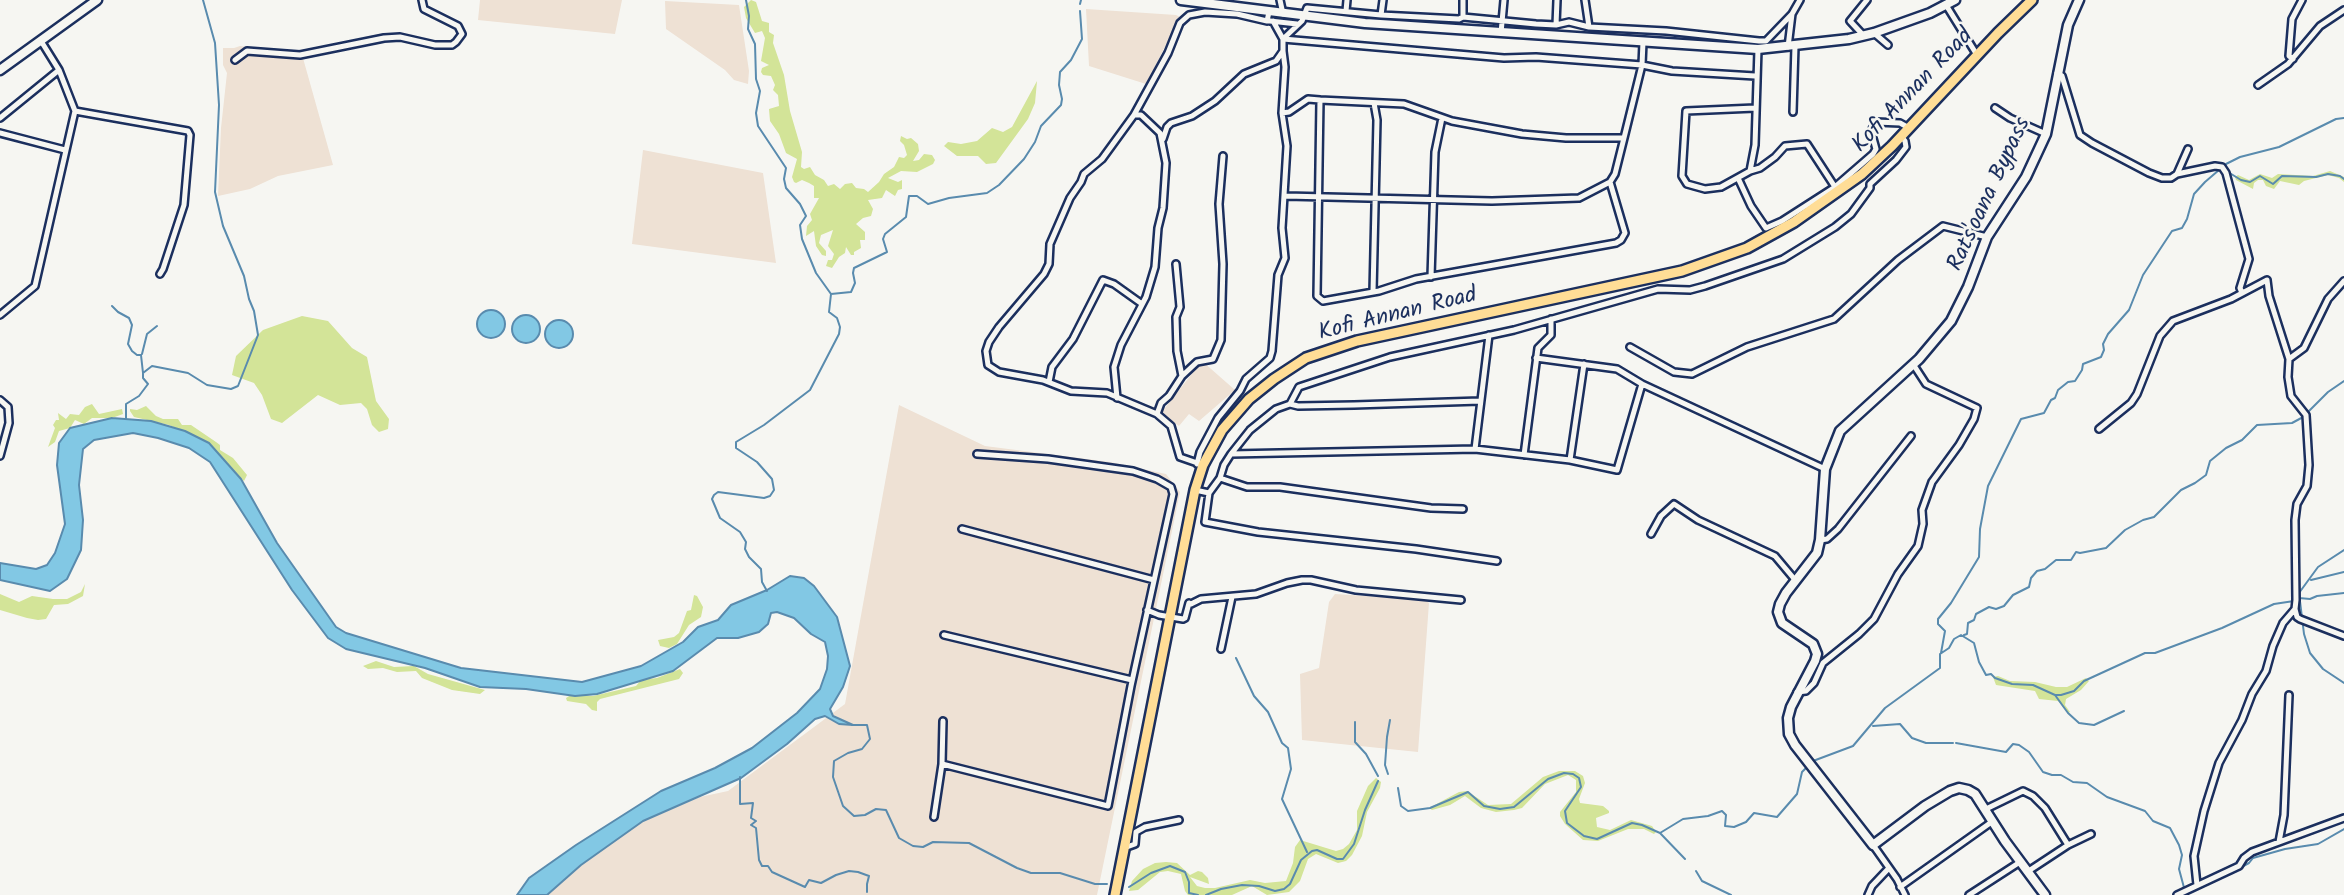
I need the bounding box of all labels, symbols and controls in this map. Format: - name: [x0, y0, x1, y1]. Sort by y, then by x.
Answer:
- street label: Kofi Annan Road: [1848, 24, 1980, 160]
- street label: Rats'oana Bypass: [1943, 114, 2039, 276]
- street label: Kofi Annan Road: [1316, 283, 1480, 349]

